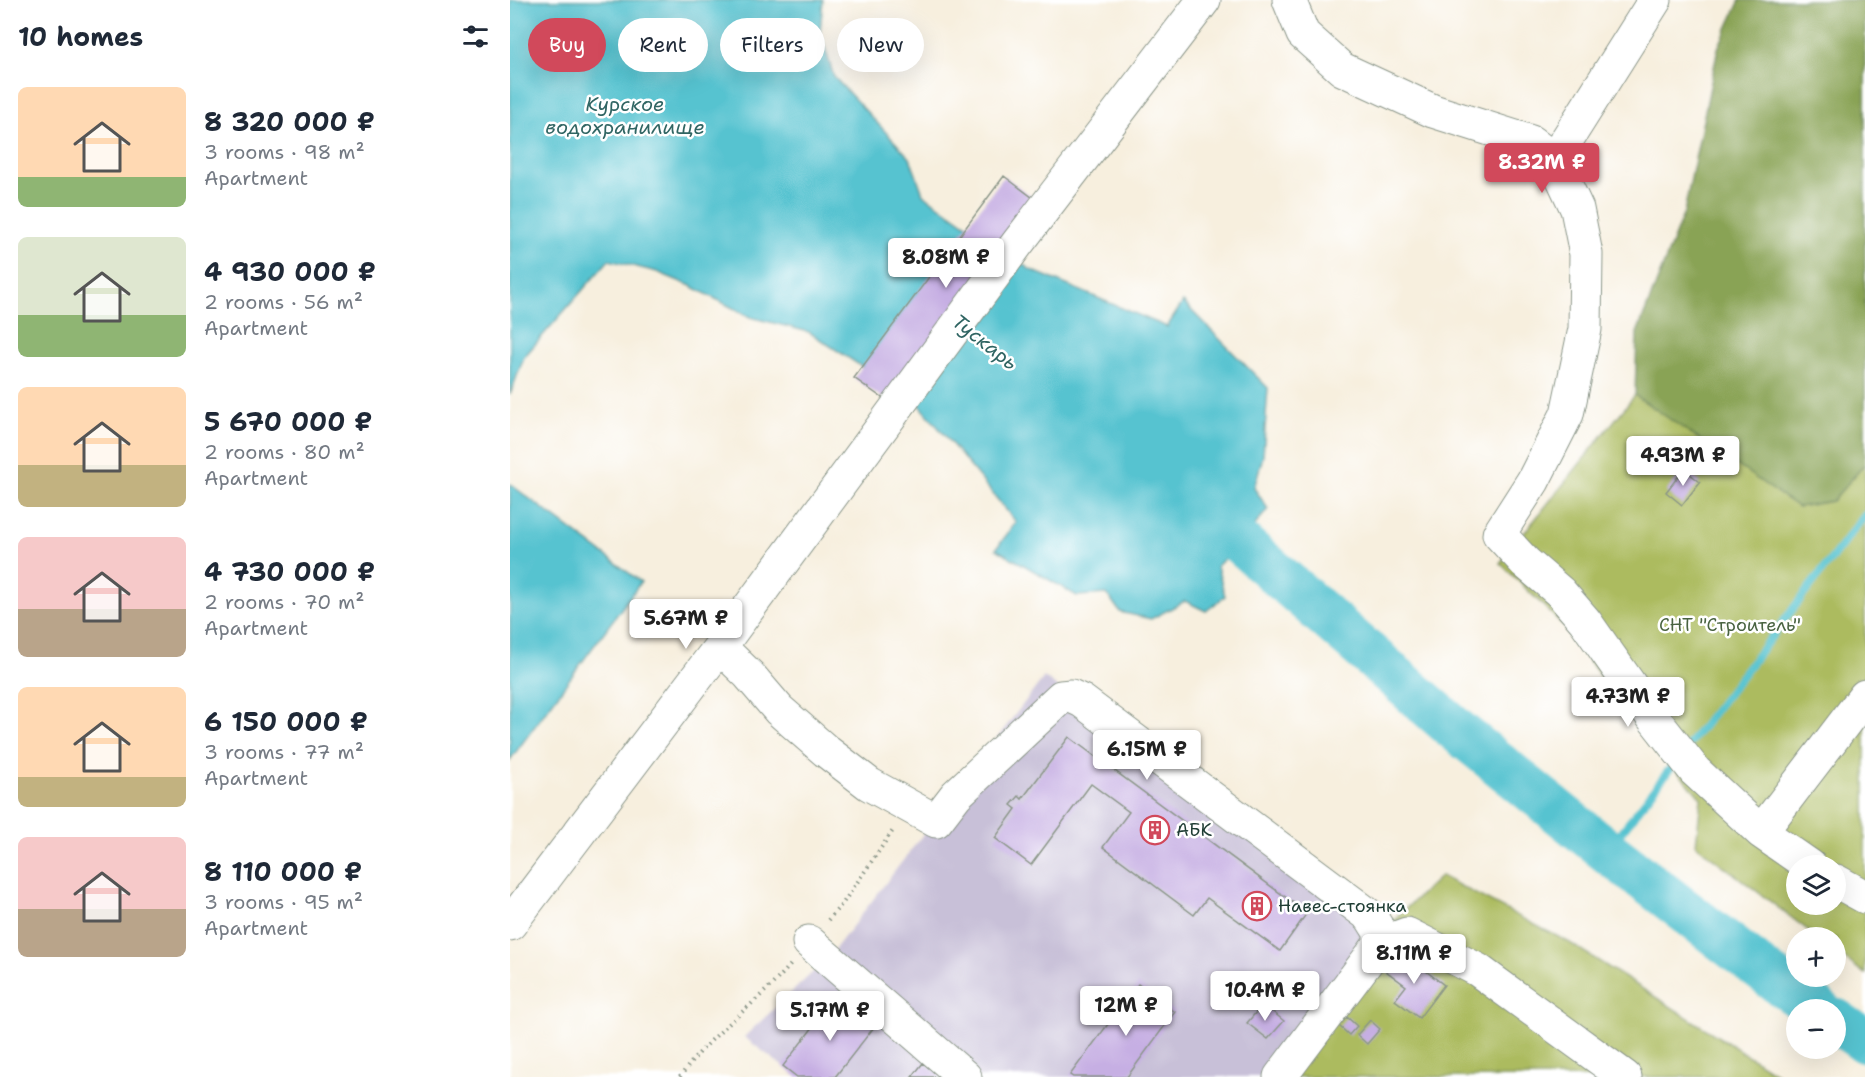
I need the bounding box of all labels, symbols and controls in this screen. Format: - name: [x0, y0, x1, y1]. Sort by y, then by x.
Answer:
- chip: Buy: [528, 18, 606, 72]
- chip: Rent: [618, 18, 708, 72]
- chip: Filters: [720, 18, 825, 72]
- chip: New: [837, 18, 924, 72]
- text: 10 homes: [18, 19, 143, 54]
- icon: filters: [459, 20, 492, 53]
- water label: Курское водохранилище: [545, 91, 705, 140]
- text: 8 320 000 ₽: [204, 104, 375, 139]
- icon: home: [66, 111, 138, 183]
- text: 3 rooms · 98 m²: [204, 139, 365, 165]
- pin: 8.32M ₽: [1487, 143, 1597, 194]
- text: 8.32M ₽: [1498, 149, 1586, 175]
- text: Apartment: [204, 165, 308, 191]
- pin: 8.08M ₽: [891, 238, 1001, 289]
- text: 8.08M ₽: [902, 244, 990, 270]
- text: 4 930 000 ₽: [204, 254, 376, 289]
- icon: home: [66, 261, 138, 333]
- text: 2 rooms · 56 m²: [204, 289, 363, 315]
- water label: Тускарь: [947, 308, 1023, 376]
- text: Apartment: [204, 315, 308, 341]
- text: 5 670 000 ₽: [204, 404, 373, 439]
- icon: home: [66, 411, 138, 483]
- pin: 4.93M ₽: [1628, 436, 1738, 487]
- text: 2 rooms · 80 m²: [204, 439, 365, 465]
- text: 4.93M ₽: [1640, 442, 1726, 468]
- text: Apartment: [204, 465, 308, 491]
- text: 4 730 000 ₽: [204, 554, 375, 589]
- icon: home: [66, 561, 138, 633]
- text: 2 rooms · 70 m²: [204, 589, 365, 615]
- pin: 5.67M ₽: [631, 599, 741, 650]
- text: 5.67M ₽: [643, 605, 729, 631]
- park label: СНТ "Строитель": [1659, 613, 1801, 637]
- text: Apartment: [204, 615, 308, 641]
- pin: 4.73M ₽: [1573, 677, 1683, 728]
- text: 4.73M ₽: [1585, 683, 1671, 709]
- text: 6 150 000 ₽: [204, 704, 368, 739]
- icon: home: [66, 711, 138, 783]
- pin: 6.15M ₽: [1092, 730, 1202, 781]
- text: 6.15M ₽: [1107, 736, 1187, 762]
- text: 3 rooms · 77 m²: [204, 739, 364, 765]
- text: Apartment: [204, 765, 308, 791]
- building icon: АБК: [1139, 814, 1171, 846]
- place label: АБК: [1176, 818, 1212, 842]
- text: 8 110 000 ₽: [204, 854, 362, 889]
- map controls: [1786, 855, 1846, 1059]
- button: layers: [1786, 855, 1846, 915]
- icon: home: [66, 861, 138, 933]
- text: 3 rooms · 95 m²: [204, 889, 363, 915]
- building icon: Навес-стоянка: [1241, 890, 1273, 922]
- place label: Навес-стоянка: [1278, 894, 1406, 918]
- text: Apartment: [204, 915, 308, 941]
- button: +: [1786, 927, 1846, 987]
- pin: 8.11M ₽: [1359, 934, 1469, 985]
- text: 8.11M ₽: [1376, 940, 1452, 966]
- pin: 10.4M ₽: [1210, 971, 1320, 1022]
- text: 10.4M ₽: [1224, 977, 1306, 1003]
- pin: 12M ₽: [1084, 986, 1168, 1037]
- pin: 5.17M ₽: [775, 991, 885, 1042]
- text: 12M ₽: [1094, 992, 1158, 1018]
- text: 5.17M ₽: [790, 997, 870, 1023]
- button: −: [1786, 999, 1846, 1059]

